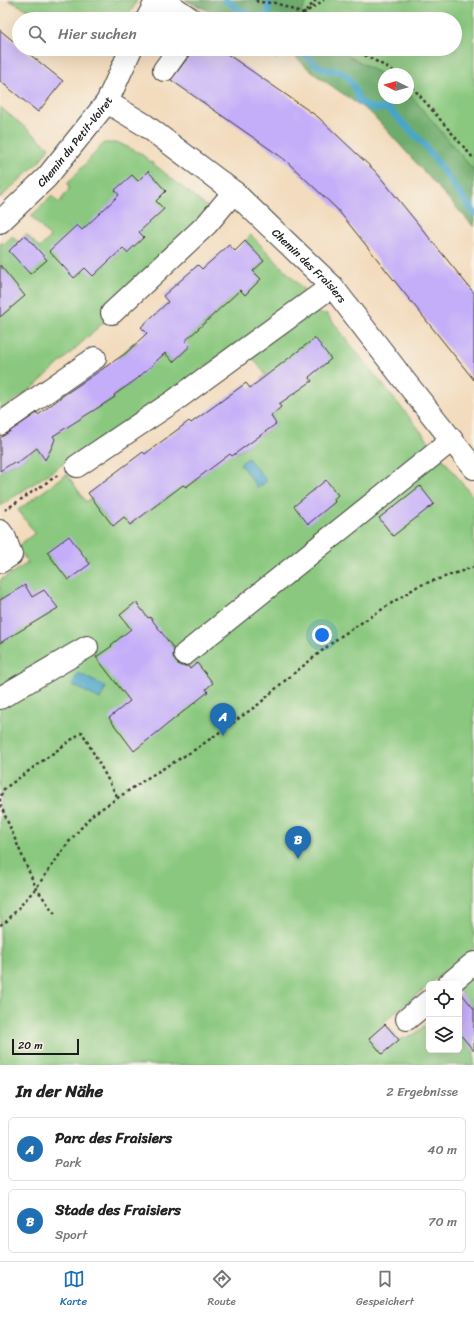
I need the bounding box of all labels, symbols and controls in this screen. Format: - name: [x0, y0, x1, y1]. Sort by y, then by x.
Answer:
- search box: [12, 12, 462, 56]
- text: Hier suchen: [58, 21, 137, 47]
- icon: search: [26, 23, 48, 45]
- north arrow: [378, 68, 414, 104]
- street label: Chemin du Petit-Voiret: [32, 93, 118, 192]
- street label: Chemin des Fraisiers: [267, 223, 352, 307]
- your location: [312, 625, 332, 645]
- pin: A: [210, 703, 236, 736]
- pin: B: [285, 826, 311, 859]
- map controls: [426, 981, 462, 1053]
- button: locate: [426, 981, 462, 1017]
- button: layers: [426, 1017, 462, 1053]
- text: 20 m: [18, 1036, 43, 1055]
- scale bar: [12, 1037, 79, 1056]
- text: In der Nähe: [16, 1076, 103, 1106]
- text: 2 Ergebnisse: [386, 1080, 458, 1103]
- text: Parc des Fraisiers: [55, 1125, 172, 1151]
- text: A: [26, 1138, 34, 1161]
- text: 40 m: [427, 1138, 457, 1161]
- text: Park: [55, 1151, 82, 1174]
- text: Stade des Fraisiers: [55, 1197, 181, 1223]
- text: B: [26, 1210, 34, 1233]
- text: 70 m: [428, 1210, 457, 1233]
- text: Sport: [55, 1223, 87, 1246]
- tab: Karte: [60, 1268, 87, 1311]
- tab: Route: [207, 1268, 236, 1311]
- tab: Gespeichert: [356, 1268, 414, 1311]

